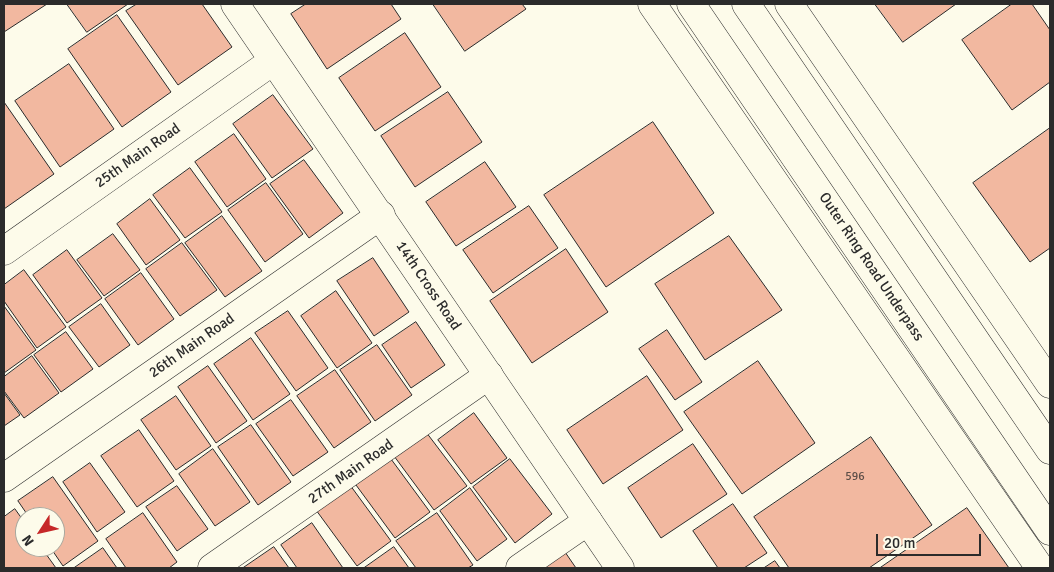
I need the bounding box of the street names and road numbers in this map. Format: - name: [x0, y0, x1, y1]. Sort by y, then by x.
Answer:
- street label: 25th Main Road: [92, 120, 184, 192]
- street label: Outer Ring Road Underpass: [815, 189, 927, 345]
- street label: 14th Cross Road: [392, 238, 464, 334]
- street label: 26th Main Road: [146, 310, 238, 382]
- street label: 27th Main Road: [305, 436, 397, 508]

